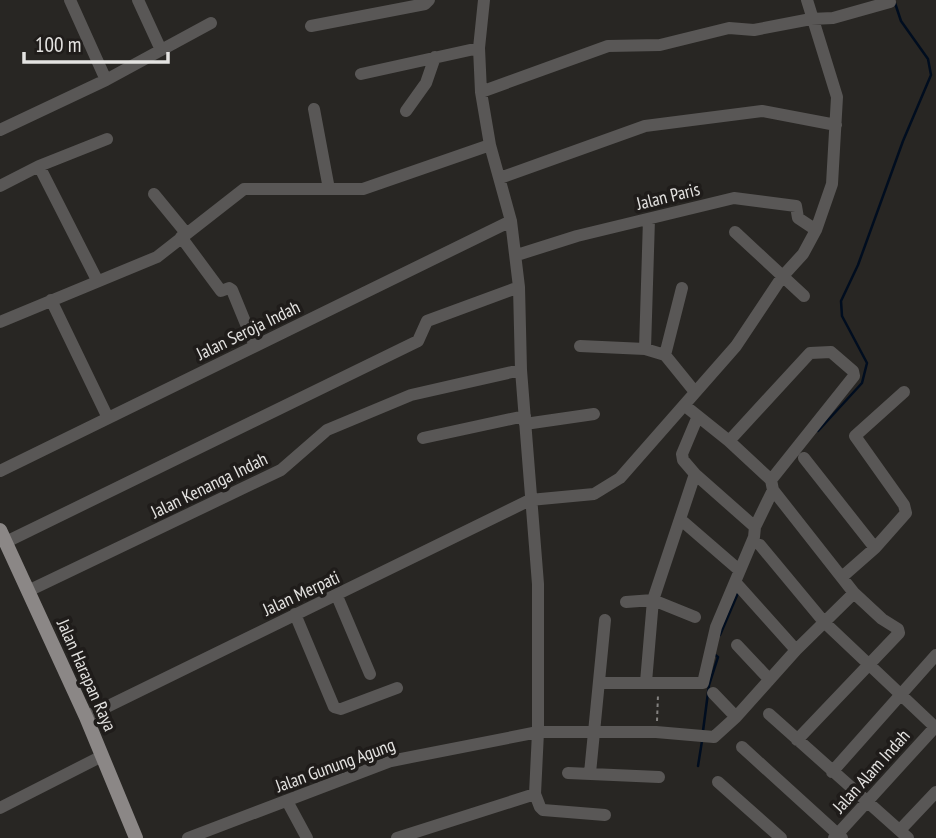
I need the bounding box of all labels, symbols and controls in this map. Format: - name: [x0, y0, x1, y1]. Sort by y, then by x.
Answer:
- scale bar: [24, 21, 168, 65]
- text: 100 m: [35, 31, 81, 58]
- street label: Jalan Paris: [633, 177, 702, 215]
- street label: Jalan Seroja Indah: [192, 295, 304, 365]
- street label: Jalan Kenanga Indah: [146, 447, 271, 524]
- street label: Jalan Merpati: [258, 565, 343, 621]
- street label: Jalan Harapan Raya: [52, 615, 122, 735]
- street label: Jalan Alam Indah: [827, 724, 915, 818]
- street label: Jalan Gunung Agung: [271, 733, 398, 798]

